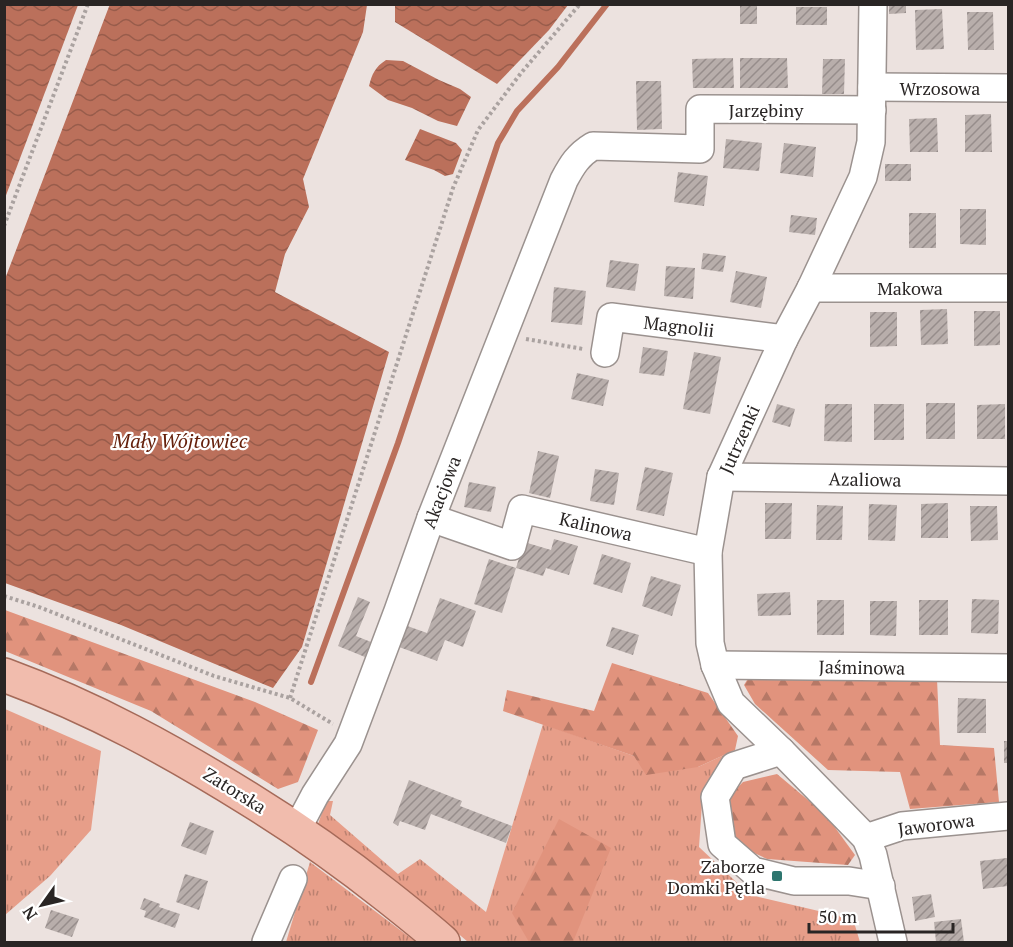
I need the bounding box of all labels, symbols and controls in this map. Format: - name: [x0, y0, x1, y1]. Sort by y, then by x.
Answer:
- street label: Wrzosowa: [900, 76, 980, 100]
- street label: Jarzębiny: [729, 98, 804, 122]
- street label: Makowa: [877, 276, 943, 300]
- street label: Magnolii: [642, 310, 716, 342]
- street label: Jutrzenki: [713, 401, 765, 477]
- water label: Mały Wójtowiec: [112, 427, 248, 454]
- street label: Akacjowa: [416, 452, 466, 532]
- street label: Azaliowa: [828, 466, 902, 492]
- street label: Kalinowa: [557, 506, 635, 546]
- street label: Jaśminowa: [818, 654, 906, 680]
- street label: Zatorska: [199, 761, 271, 819]
- street label: Jaworowa: [896, 807, 976, 841]
- place label: Zaborze Domki Pętla: [667, 854, 765, 899]
- marker: Zaborze Domki Pętla: [770, 869, 784, 883]
- north arrow: [12, 875, 72, 935]
- scale bar: [809, 896, 953, 934]
- text: N: [17, 902, 42, 925]
- text: 50 m: [818, 904, 858, 928]

